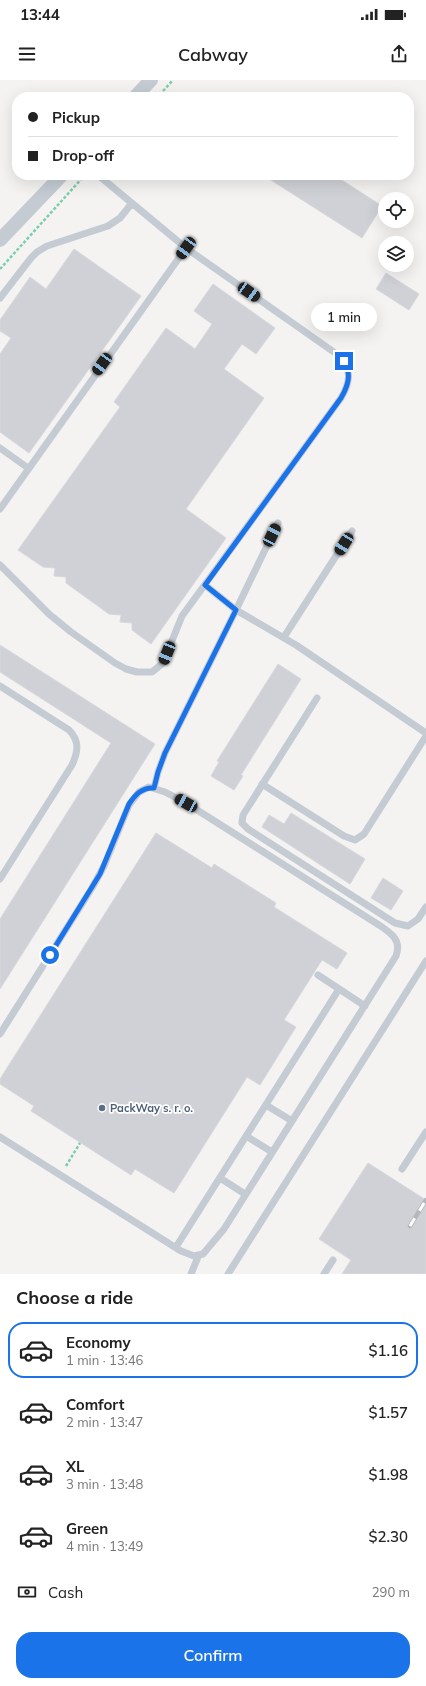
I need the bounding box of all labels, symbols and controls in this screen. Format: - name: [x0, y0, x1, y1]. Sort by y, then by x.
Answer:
- text: 13:44: [20, 5, 60, 24]
- icon: menu: [16, 43, 38, 65]
- text: Cabway: [178, 43, 248, 66]
- icon: share: [388, 43, 410, 65]
- text: Pickup: [52, 108, 100, 127]
- text: Drop-off: [52, 146, 114, 165]
- map controls: [378, 192, 414, 272]
- button: locate: [378, 192, 414, 228]
- car: [174, 235, 198, 261]
- button: layers: [378, 236, 414, 272]
- car: [236, 280, 262, 304]
- callout: 1 min: [311, 303, 377, 331]
- text: 1 min: [327, 309, 361, 325]
- car: [90, 351, 114, 377]
- route end: [335, 352, 353, 370]
- car: [261, 522, 283, 548]
- car: [333, 531, 355, 557]
- car: [157, 640, 177, 666]
- car: [173, 792, 199, 814]
- route start: [41, 946, 59, 964]
- place label: PackWay s. r. o.: [110, 1101, 193, 1115]
- marker: PackWay s. r. o.: [97, 1103, 107, 1113]
- text: Choose a ride: [16, 1286, 133, 1309]
- icon: car: [18, 1332, 54, 1368]
- text: Economy: [66, 1333, 131, 1352]
- text: $1.16: [368, 1341, 408, 1360]
- text: 1 min · 13:46: [66, 1352, 143, 1368]
- icon: car: [18, 1394, 54, 1430]
- text: Comfort: [66, 1395, 124, 1414]
- text: $1.57: [368, 1403, 408, 1422]
- text: 2 min · 13:47: [66, 1414, 143, 1430]
- icon: car: [18, 1456, 54, 1492]
- text: XL: [66, 1457, 84, 1476]
- text: $1.98: [368, 1465, 408, 1484]
- text: 3 min · 13:48: [66, 1476, 143, 1492]
- icon: car: [18, 1518, 54, 1554]
- text: Green: [66, 1519, 108, 1538]
- text: $2.30: [368, 1527, 408, 1546]
- text: 4 min · 13:49: [66, 1538, 143, 1554]
- icon: cash: [16, 1581, 38, 1603]
- text: Cash: [48, 1583, 83, 1602]
- text: 290 m: [372, 1584, 410, 1600]
- button: Confirm: [16, 1632, 410, 1678]

